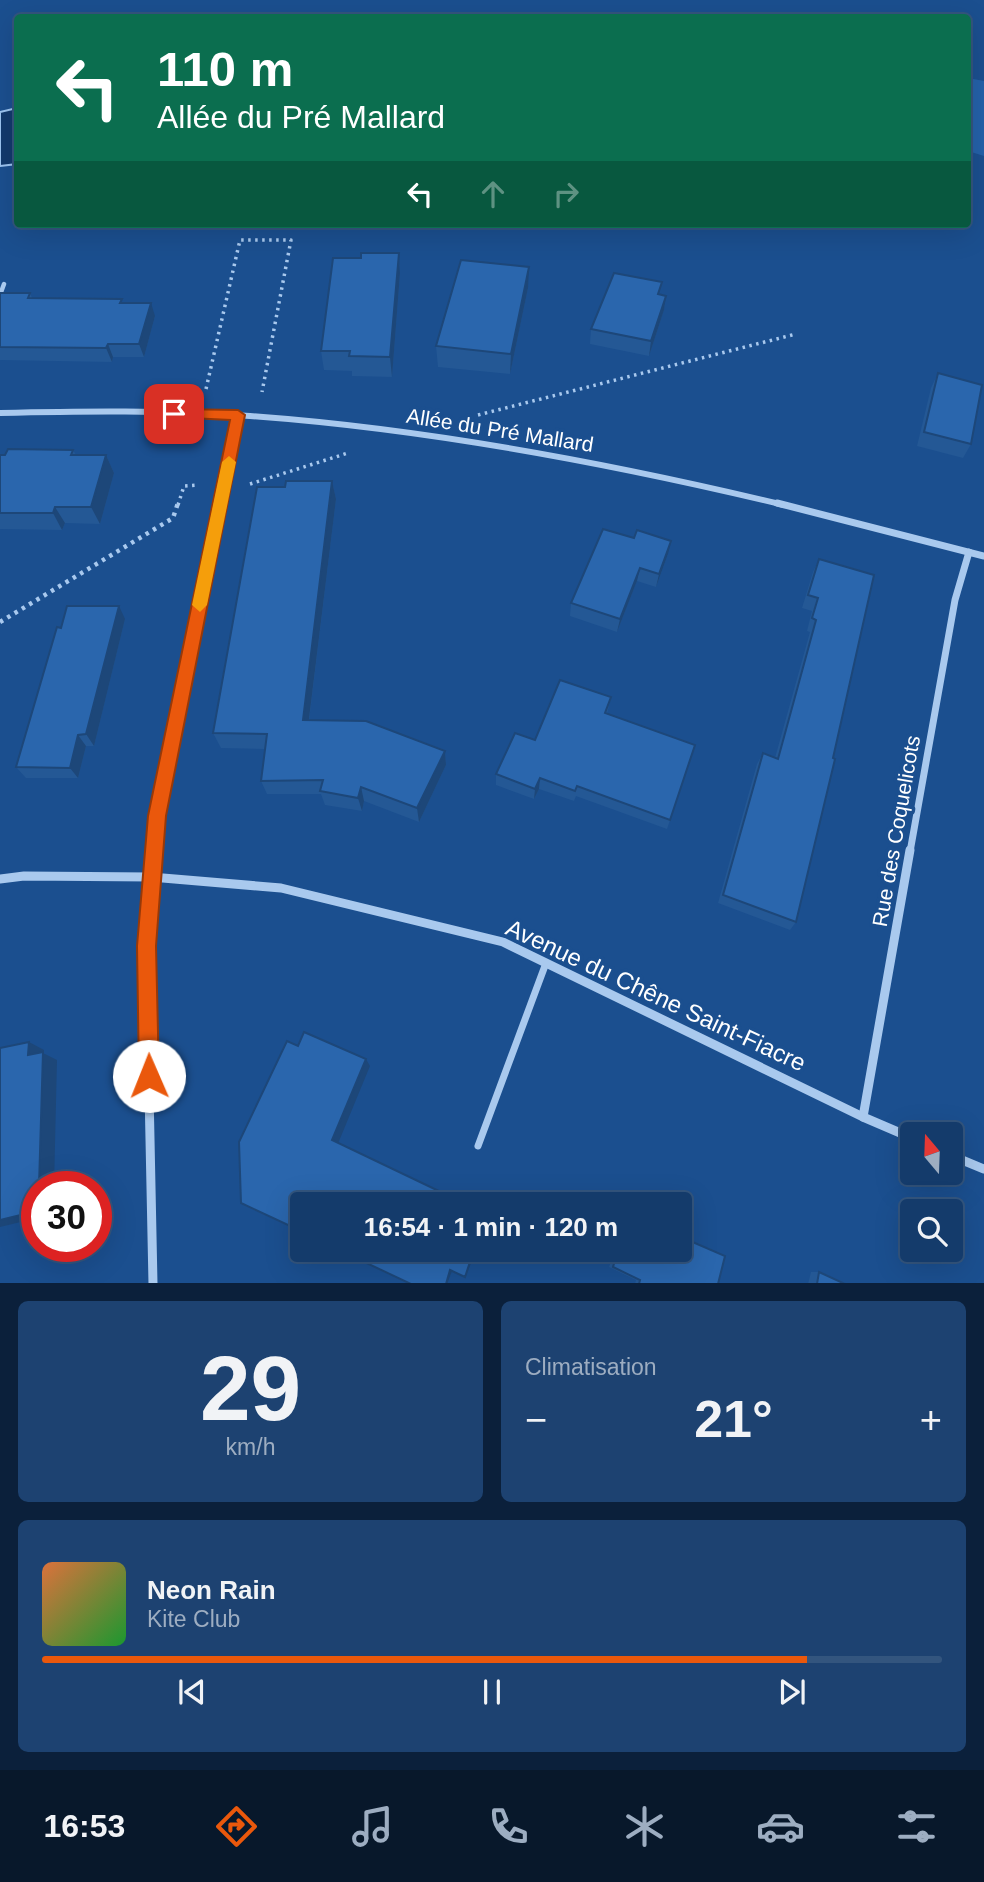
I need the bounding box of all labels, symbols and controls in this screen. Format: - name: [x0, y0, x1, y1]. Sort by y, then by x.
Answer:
- icon: left: [42, 42, 133, 133]
- text: 110 m: [157, 42, 293, 96]
- text: Allée du Pré Mallard: [157, 99, 445, 135]
- icon: left: [401, 175, 439, 213]
- icon: ahead: [474, 175, 512, 213]
- icon: right: [547, 175, 585, 213]
- pin: [144, 384, 204, 444]
- icon: arrive: [155, 395, 193, 433]
- street label: Allée du Pré Mallard: [405, 404, 595, 456]
- street label: Rue des Coquelicots: [868, 734, 924, 928]
- street label: Avenue du Chêne Saint-Fiacre: [502, 914, 810, 1076]
- position arrow: [112, 1039, 186, 1113]
- north arrow: [900, 1122, 962, 1185]
- map controls: [900, 1122, 963, 1262]
- speed limit sign: 30: [21, 1171, 112, 1262]
- button: search: [900, 1199, 963, 1262]
- text: 16:54 · 1 min · 120 m: [364, 1212, 618, 1242]
- text: 29: [200, 1338, 301, 1439]
- text: Climatisation: [525, 1354, 657, 1380]
- text: 21°: [694, 1390, 773, 1448]
- text: −: [525, 1399, 547, 1441]
- text: +: [920, 1399, 942, 1441]
- text: km/h: [226, 1434, 275, 1460]
- text: Neon Rain: [147, 1575, 276, 1605]
- text: Kite Club: [147, 1606, 240, 1632]
- icon: previous: [173, 1673, 211, 1711]
- icon: pause: [473, 1673, 511, 1711]
- icon: next: [773, 1673, 811, 1711]
- icon: directions: [212, 1802, 261, 1851]
- icon: music: [348, 1802, 397, 1851]
- icon: phone: [484, 1802, 533, 1851]
- icon: climate: [620, 1802, 669, 1851]
- icon: car: [756, 1802, 805, 1851]
- icon: filters: [892, 1802, 941, 1851]
- text: 16:53: [43, 1808, 125, 1844]

